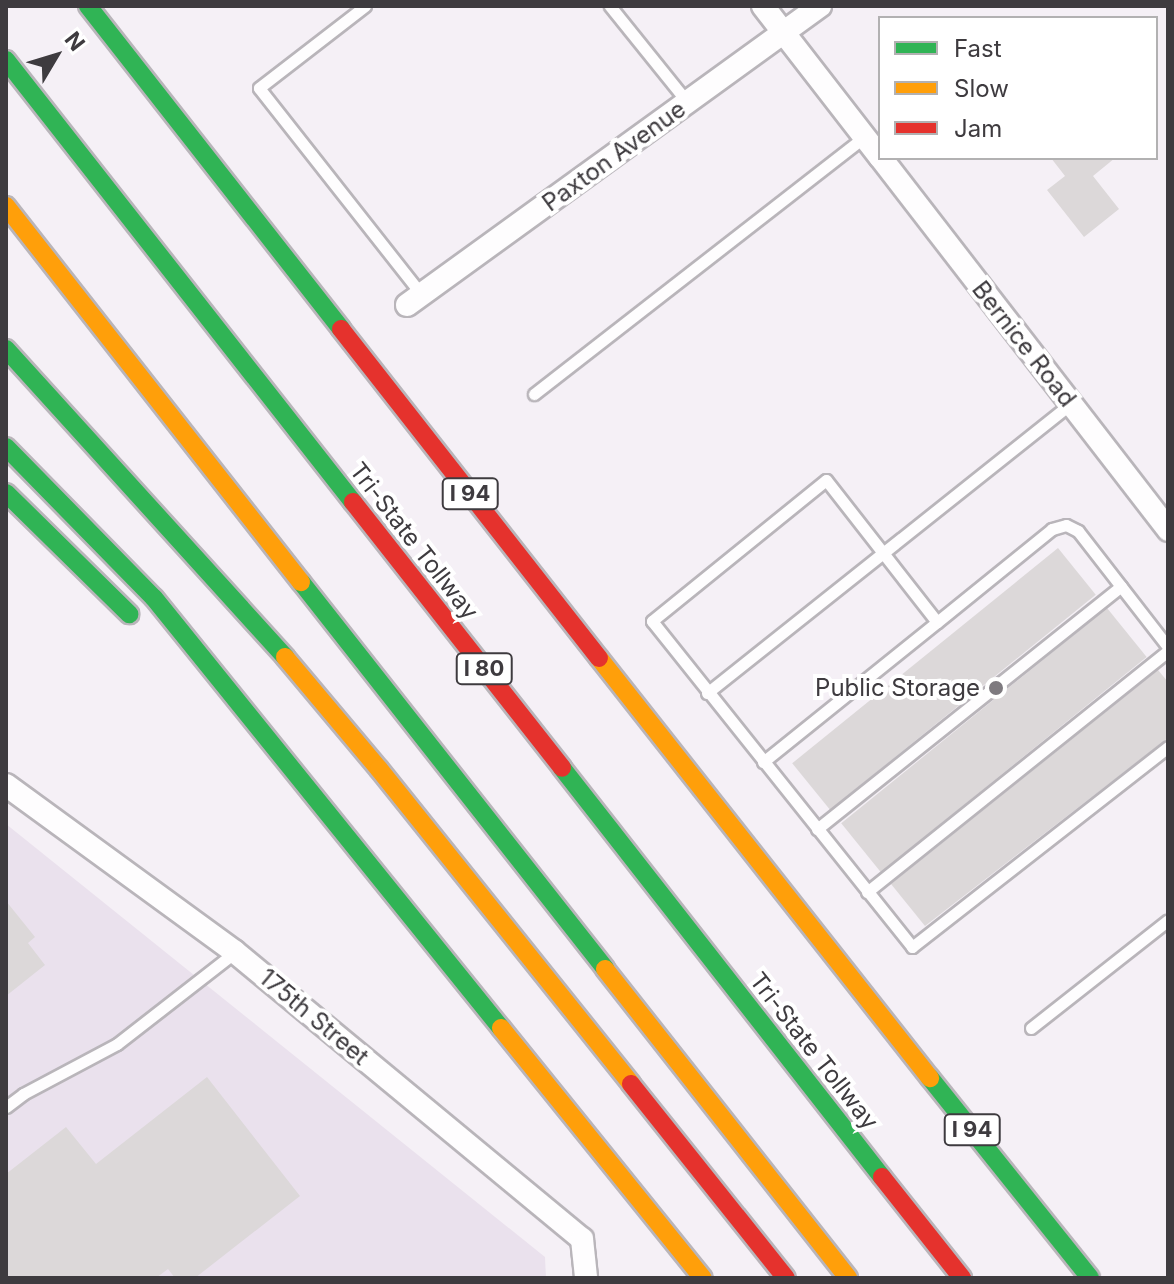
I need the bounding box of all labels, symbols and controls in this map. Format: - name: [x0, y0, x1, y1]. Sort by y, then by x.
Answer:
- north arrow: [16, 16, 96, 96]
- legend: [878, 16, 1158, 160]
- text: N: [60, 27, 90, 56]
- text: Fast: [954, 34, 1002, 63]
- text: Slow: [954, 74, 1009, 103]
- street label: Paxton Avenue: [537, 95, 691, 217]
- text: Jam: [954, 114, 1002, 143]
- street label: Bernice Road: [966, 275, 1082, 413]
- street label: Tri-State Tollway: [344, 457, 484, 625]
- road number: I 94: [440, 476, 500, 512]
- road number: I 80: [454, 651, 514, 687]
- place label: Public Storage: [815, 674, 980, 702]
- marker: Public Storage: [987, 679, 1005, 697]
- street label: 175th Street: [253, 963, 375, 1071]
- street label: Tri-State Tollway: [744, 967, 884, 1135]
- road number: I 94: [942, 1112, 1002, 1148]

